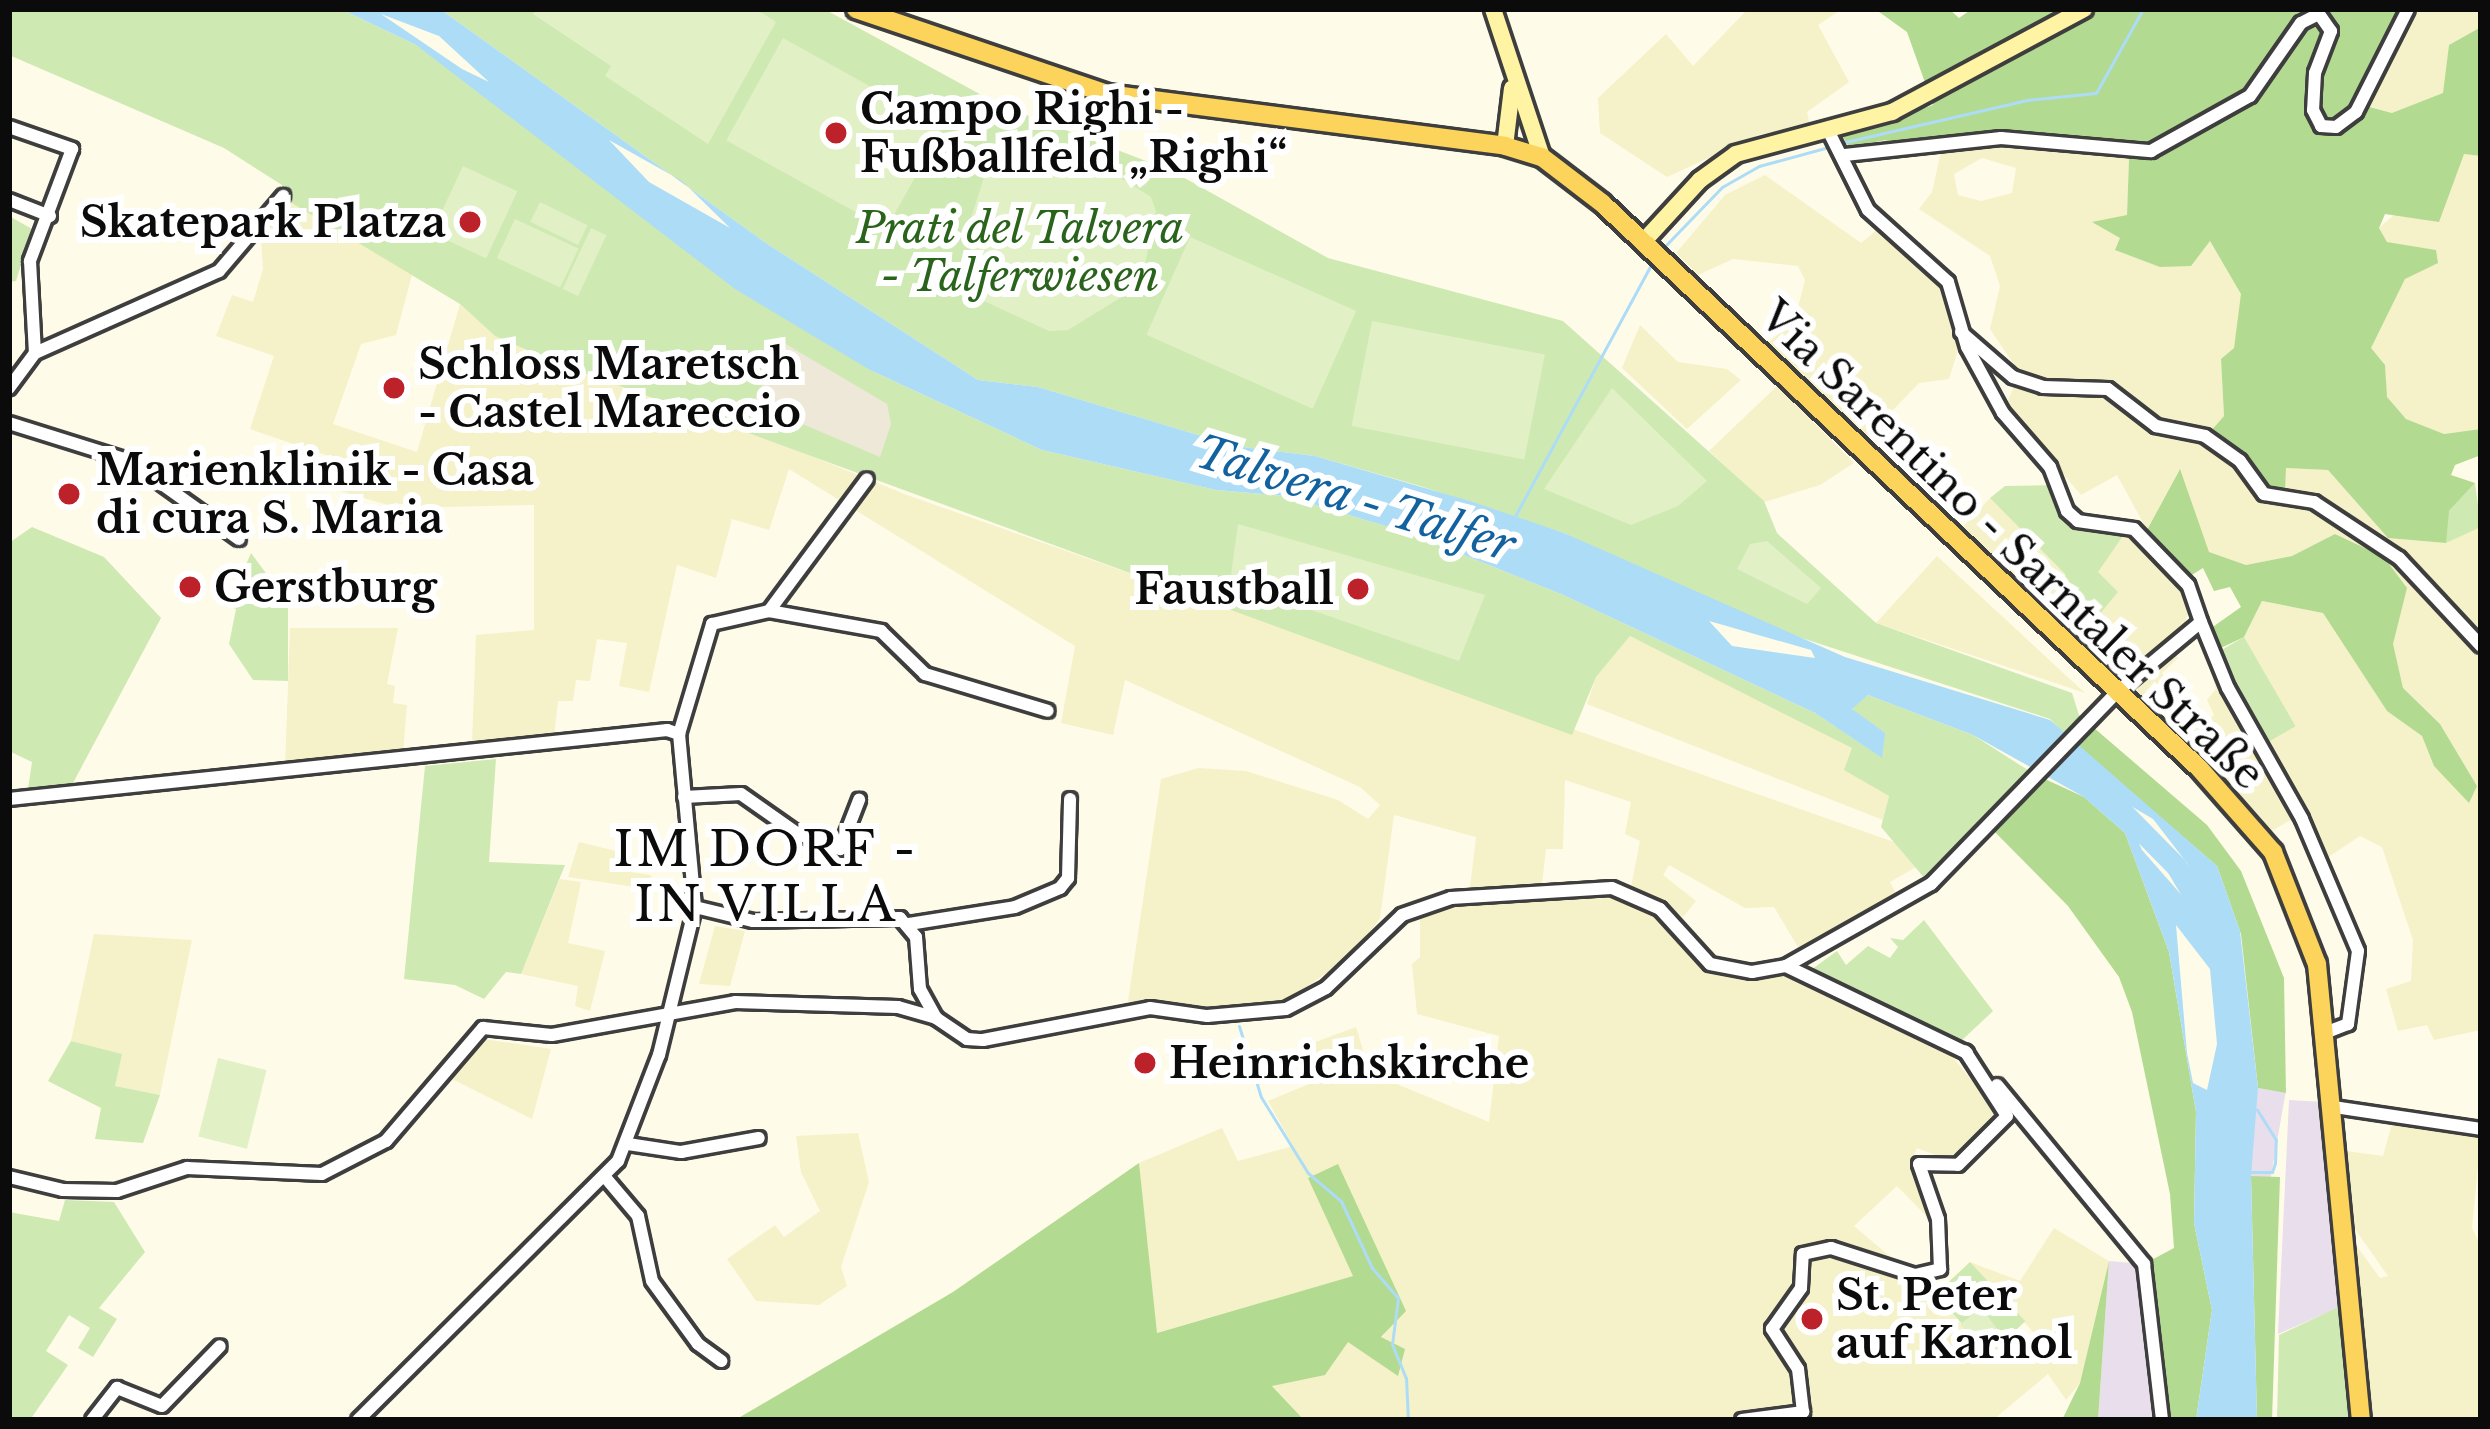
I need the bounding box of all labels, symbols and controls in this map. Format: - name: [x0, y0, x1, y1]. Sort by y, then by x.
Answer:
- place label: Campo Righi - Fußballfeld „Righi“: [860, 84, 1287, 182]
- marker: Campo Righi - Fußballfeld „Righi“: [823, 120, 849, 146]
- place label: Skatepark Platza: [79, 197, 446, 247]
- park label: Prati del Talvera - Talferwiesen: [854, 203, 1186, 302]
- marker: Skatepark Platza: [457, 209, 483, 235]
- street label: Via Sarentino - Sarntaler Straße: [1749, 290, 2275, 800]
- place label: Schloss Maretsch - Castel Mareccio: [418, 339, 801, 437]
- marker: Schloss Maretsch - Castel Mareccio: [381, 375, 407, 401]
- water label: Talvera - Talfer: [1188, 424, 1522, 574]
- place label: Marienklinik - Casa di cura S. Maria: [96, 445, 535, 544]
- marker: Marienklinik - Casa di cura S. Maria: [53, 478, 85, 510]
- place label: Gerstburg: [214, 562, 437, 612]
- place label: Faustball: [1134, 564, 1334, 614]
- marker: Gerstburg: [177, 574, 203, 600]
- marker: Faustball: [1345, 576, 1371, 602]
- district label: IM DORF - IN VILLA: [613, 820, 919, 933]
- place label: Heinrichskirche: [1169, 1038, 1529, 1088]
- marker: Heinrichskirche: [1132, 1050, 1158, 1076]
- place label: St. Peter auf Karnol: [1836, 1270, 2072, 1368]
- marker: St. Peter auf Karnol: [1799, 1306, 1825, 1332]

